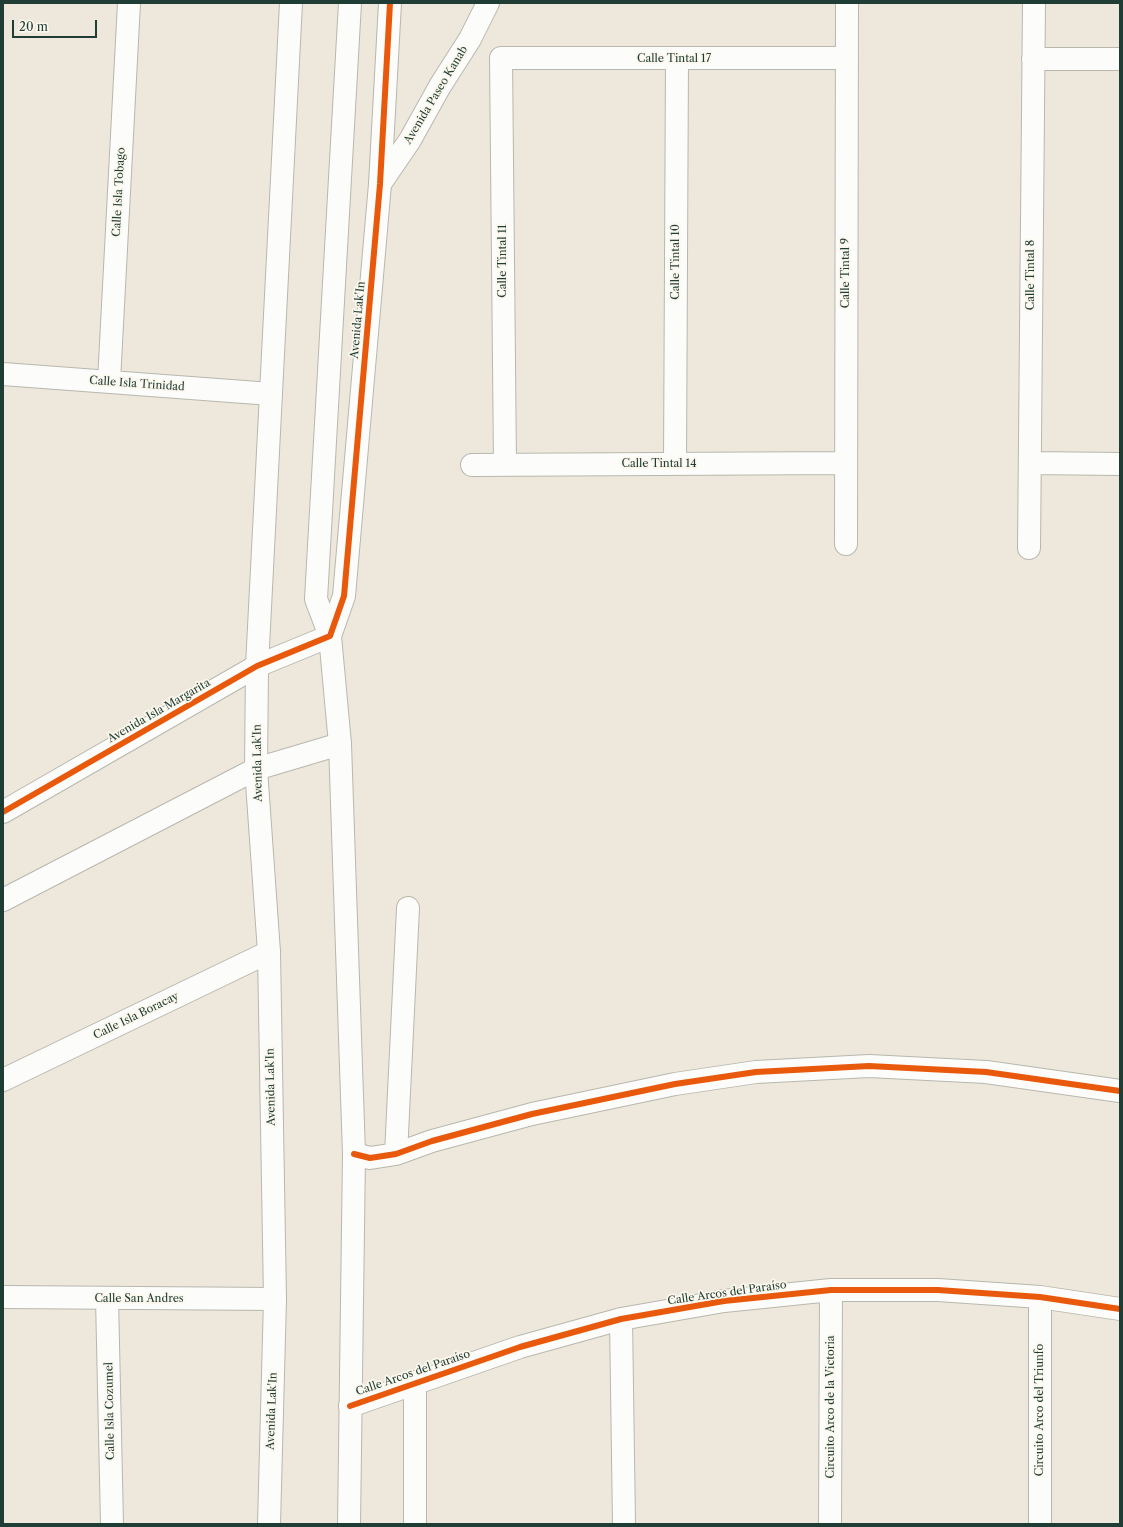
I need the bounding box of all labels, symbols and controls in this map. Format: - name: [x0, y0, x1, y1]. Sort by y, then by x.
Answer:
- scale bar: [14, 12, 99, 38]
- text: 20 m: [19, 19, 48, 34]
- street label: Avenida Paseo Kanab: [401, 44, 471, 146]
- street label: Calle Tintal 17: [637, 52, 711, 66]
- street label: Calle Isla Tobago: [110, 147, 128, 237]
- street label: Calle Tintal 11: [496, 224, 510, 298]
- street label: Calle Tintal 10: [669, 224, 683, 300]
- street label: Calle Tintal 9: [839, 238, 853, 308]
- street label: Calle Tintal 8: [1024, 240, 1038, 310]
- street label: Avenida Lak'In: [348, 281, 368, 359]
- street label: Calle Isla Trinidad: [89, 374, 185, 394]
- street label: Calle Tintal 14: [621, 457, 697, 471]
- street label: Avenida Isla Margarita: [105, 676, 213, 746]
- street label: Avenida Lak'In: [251, 724, 265, 802]
- street label: Calle Isla Boracay: [91, 990, 181, 1042]
- street label: Avenida Lak'In: [264, 1048, 278, 1126]
- street label: Calle Arcos del Paraíso: [667, 1278, 787, 1308]
- street label: Calle San Andres: [94, 1292, 184, 1306]
- street label: Circuito Arco de la Victoria: [824, 1335, 838, 1479]
- street label: Circuito Arco del Triunfo: [1033, 1344, 1047, 1476]
- street label: Calle Arcos del Paraíso: [354, 1347, 472, 1399]
- street label: Calle Isla Cozumel: [103, 1362, 117, 1460]
- street label: Avenida Lak'In: [264, 1372, 280, 1450]

